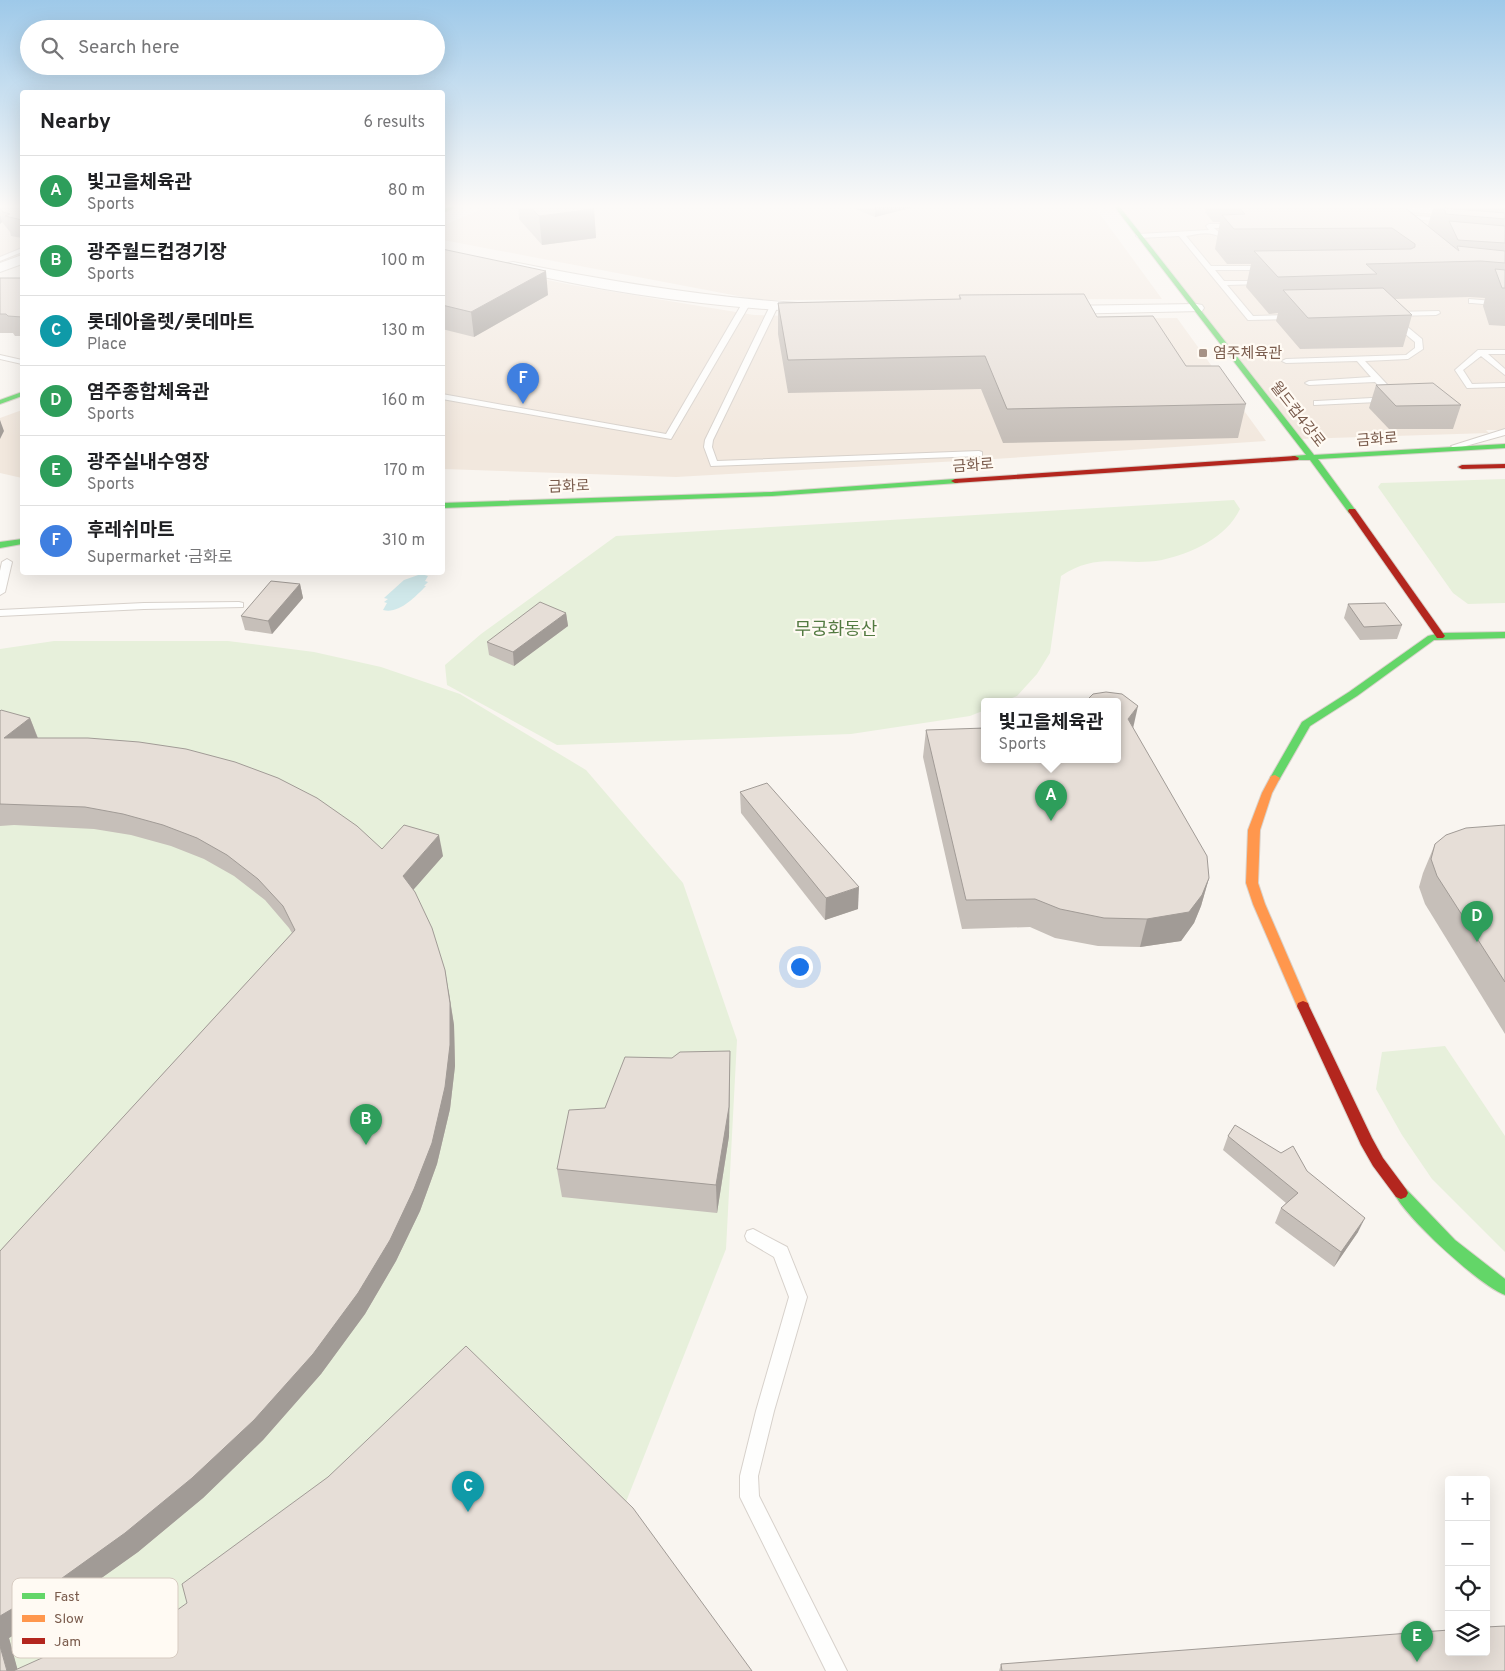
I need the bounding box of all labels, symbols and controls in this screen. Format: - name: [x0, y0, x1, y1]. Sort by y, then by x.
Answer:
- search box: [20, 20, 445, 75]
- icon: search: [38, 34, 66, 62]
- text: Search here: [78, 36, 180, 60]
- text: Nearby: [40, 109, 111, 136]
- text: 6 results: [363, 113, 425, 133]
- text: 빛고을체육관: [87, 171, 192, 195]
- text: A: [50, 181, 62, 201]
- text: 80 m: [388, 181, 425, 201]
- text: Sports: [87, 195, 135, 215]
- text: 광주월드컵경기장: [87, 241, 227, 265]
- text: B: [50, 251, 62, 271]
- text: 100 m: [381, 251, 425, 271]
- text: Sports: [87, 265, 135, 285]
- text: 롯데아올렛/롯데마트: [87, 311, 254, 335]
- text: C: [51, 321, 61, 341]
- text: 130 m: [382, 321, 425, 341]
- text: Place: [87, 335, 127, 355]
- place label: 염주체육관: [1213, 345, 1282, 364]
- marker: 염주체육관: [1197, 347, 1209, 359]
- pin: F: [507, 363, 539, 404]
- street label: 월드컵4강로: [1265, 378, 1328, 452]
- text: 염주종합체육관: [87, 381, 209, 405]
- text: D: [50, 391, 62, 411]
- text: 160 m: [382, 391, 425, 411]
- text: Sports: [87, 405, 135, 425]
- street label: 금화로: [1356, 430, 1398, 451]
- text: 광주실내수영장: [87, 451, 209, 475]
- street label: 금화로: [952, 456, 994, 477]
- text: E: [51, 461, 61, 481]
- text: 170 m: [384, 461, 425, 481]
- text: Sports: [87, 475, 135, 495]
- street label: 금화로: [548, 477, 590, 498]
- text: 후레쉬마트: [87, 519, 174, 543]
- text: F: [51, 531, 61, 551]
- text: 310 m: [382, 531, 425, 551]
- text: Supermarket · 금화로: [87, 548, 233, 568]
- park label: 무궁화동산: [795, 619, 877, 642]
- popup: [981, 698, 1121, 763]
- text: 빛고을체육관: [999, 711, 1103, 735]
- text: Sports: [999, 735, 1046, 755]
- pin: A: [1035, 780, 1067, 821]
- pin: D: [1461, 901, 1493, 942]
- your location: [787, 954, 813, 980]
- pin: B: [350, 1104, 382, 1145]
- pin: C: [452, 1471, 484, 1512]
- map controls: [1445, 1476, 1490, 1656]
- button: +: [1445, 1476, 1490, 1521]
- button: −: [1445, 1521, 1490, 1566]
- button: locate: [1445, 1566, 1490, 1611]
- legend: [12, 1578, 178, 1658]
- text: Fast: [54, 1589, 80, 1606]
- text: Slow: [54, 1611, 84, 1628]
- button: layers: [1445, 1611, 1490, 1656]
- pin: E: [1401, 1621, 1433, 1662]
- text: Jam: [54, 1634, 81, 1651]

